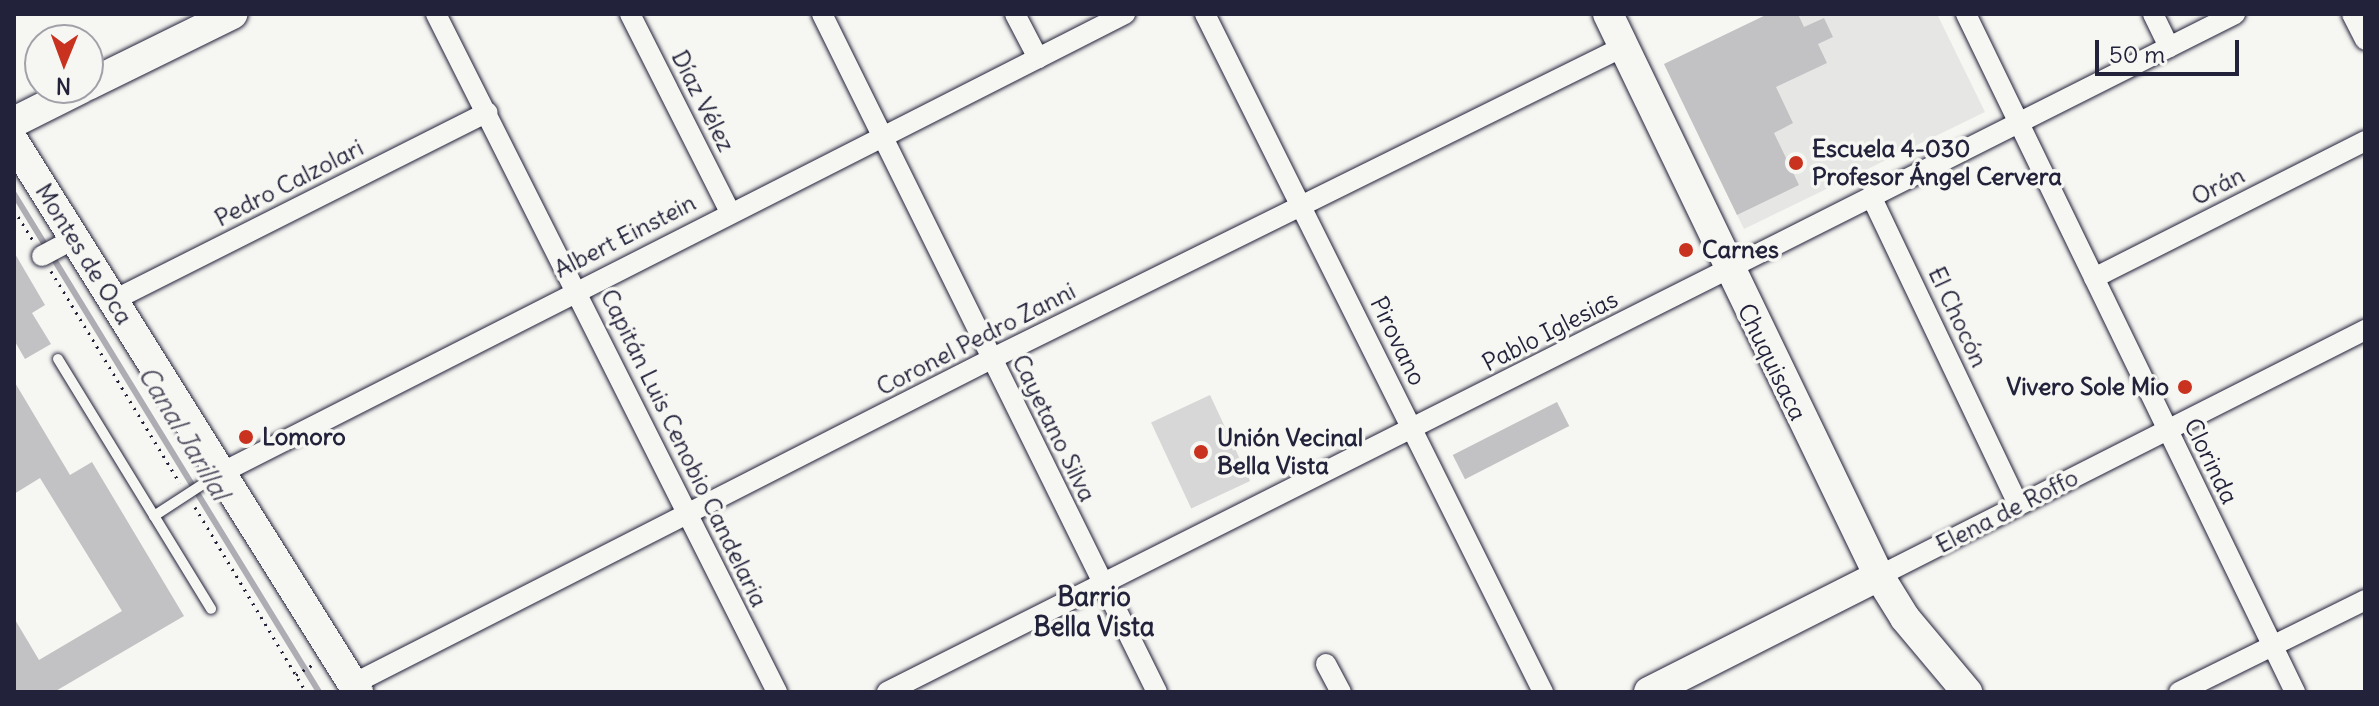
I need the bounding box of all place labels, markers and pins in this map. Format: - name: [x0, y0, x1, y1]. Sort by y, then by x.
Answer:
- place label: Escuela 4-030 Profesor Ángel Cervera: [1812, 135, 2062, 191]
- marker: Escuela 4-030 Profesor Ángel Cervera: [1787, 154, 1805, 172]
- place label: Carnes: [1702, 236, 1779, 264]
- marker: Carnes: [1677, 241, 1695, 259]
- place label: Vivero Sole Mio: [2006, 373, 2169, 401]
- marker: Vivero Sole Mio: [2176, 378, 2194, 396]
- place label: Lomoro: [262, 423, 346, 451]
- place label: Unión Vecinal Bella Vista: [1217, 424, 1363, 480]
- marker: Lomoro: [237, 428, 255, 446]
- marker: Unión Vecinal Bella Vista: [1192, 443, 1210, 461]

